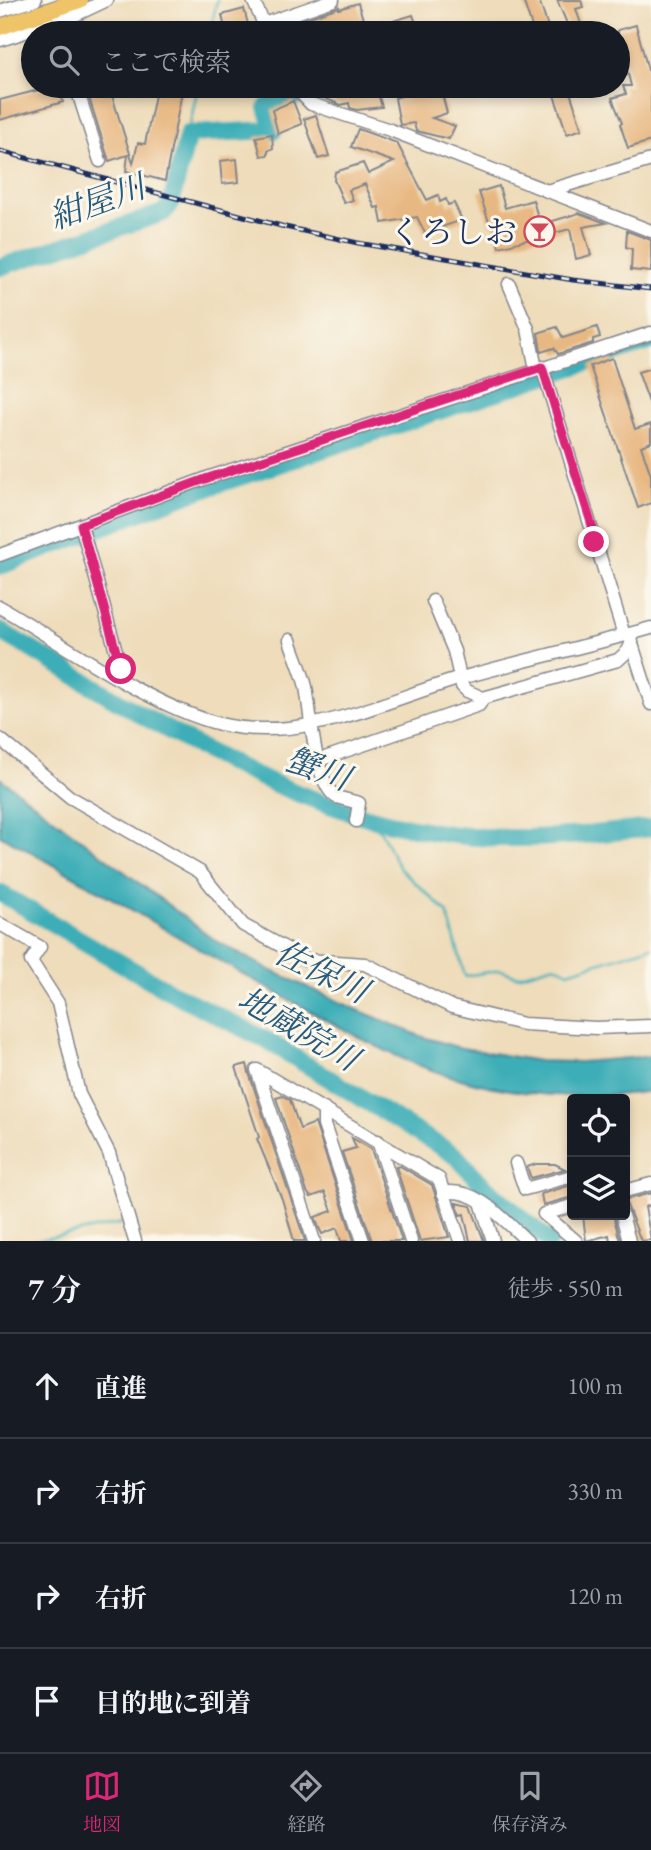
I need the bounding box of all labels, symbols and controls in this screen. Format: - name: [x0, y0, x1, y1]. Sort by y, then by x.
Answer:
- search box: [21, 21, 630, 98]
- icon: search: [45, 41, 83, 79]
- text: ここで検索: [101, 45, 231, 79]
- water label: 紺屋川: [43, 163, 154, 239]
- place label: くろしお: [389, 211, 517, 253]
- bar icon: くろしお: [523, 215, 557, 249]
- route end: [578, 526, 609, 557]
- route start: [105, 653, 136, 684]
- water label: 蟹川: [279, 737, 359, 801]
- water label: 佐保川: [268, 930, 378, 1014]
- water label: 地蔵院川: [231, 977, 369, 1082]
- map controls: [567, 1094, 630, 1220]
- button: locate: [567, 1094, 630, 1157]
- button: layers: [567, 1157, 630, 1220]
- text: 7 分: [28, 1270, 81, 1309]
- text: 徒歩 · 550 m: [508, 1273, 623, 1303]
- icon: ahead: [28, 1367, 66, 1405]
- text: 直進: [95, 1371, 147, 1405]
- text: 100 m: [567, 1371, 623, 1401]
- icon: right: [28, 1472, 66, 1510]
- text: 右折: [95, 1476, 147, 1510]
- text: 330 m: [567, 1476, 623, 1506]
- icon: right: [28, 1577, 66, 1615]
- text: 右折: [95, 1581, 147, 1615]
- text: 120 m: [567, 1581, 623, 1611]
- icon: arrive: [28, 1682, 66, 1720]
- text: 目的地に到着: [95, 1686, 251, 1720]
- tab: 地図: [83, 1767, 121, 1837]
- tab: 経路: [287, 1767, 326, 1837]
- tab: 保存済み: [492, 1767, 568, 1837]

